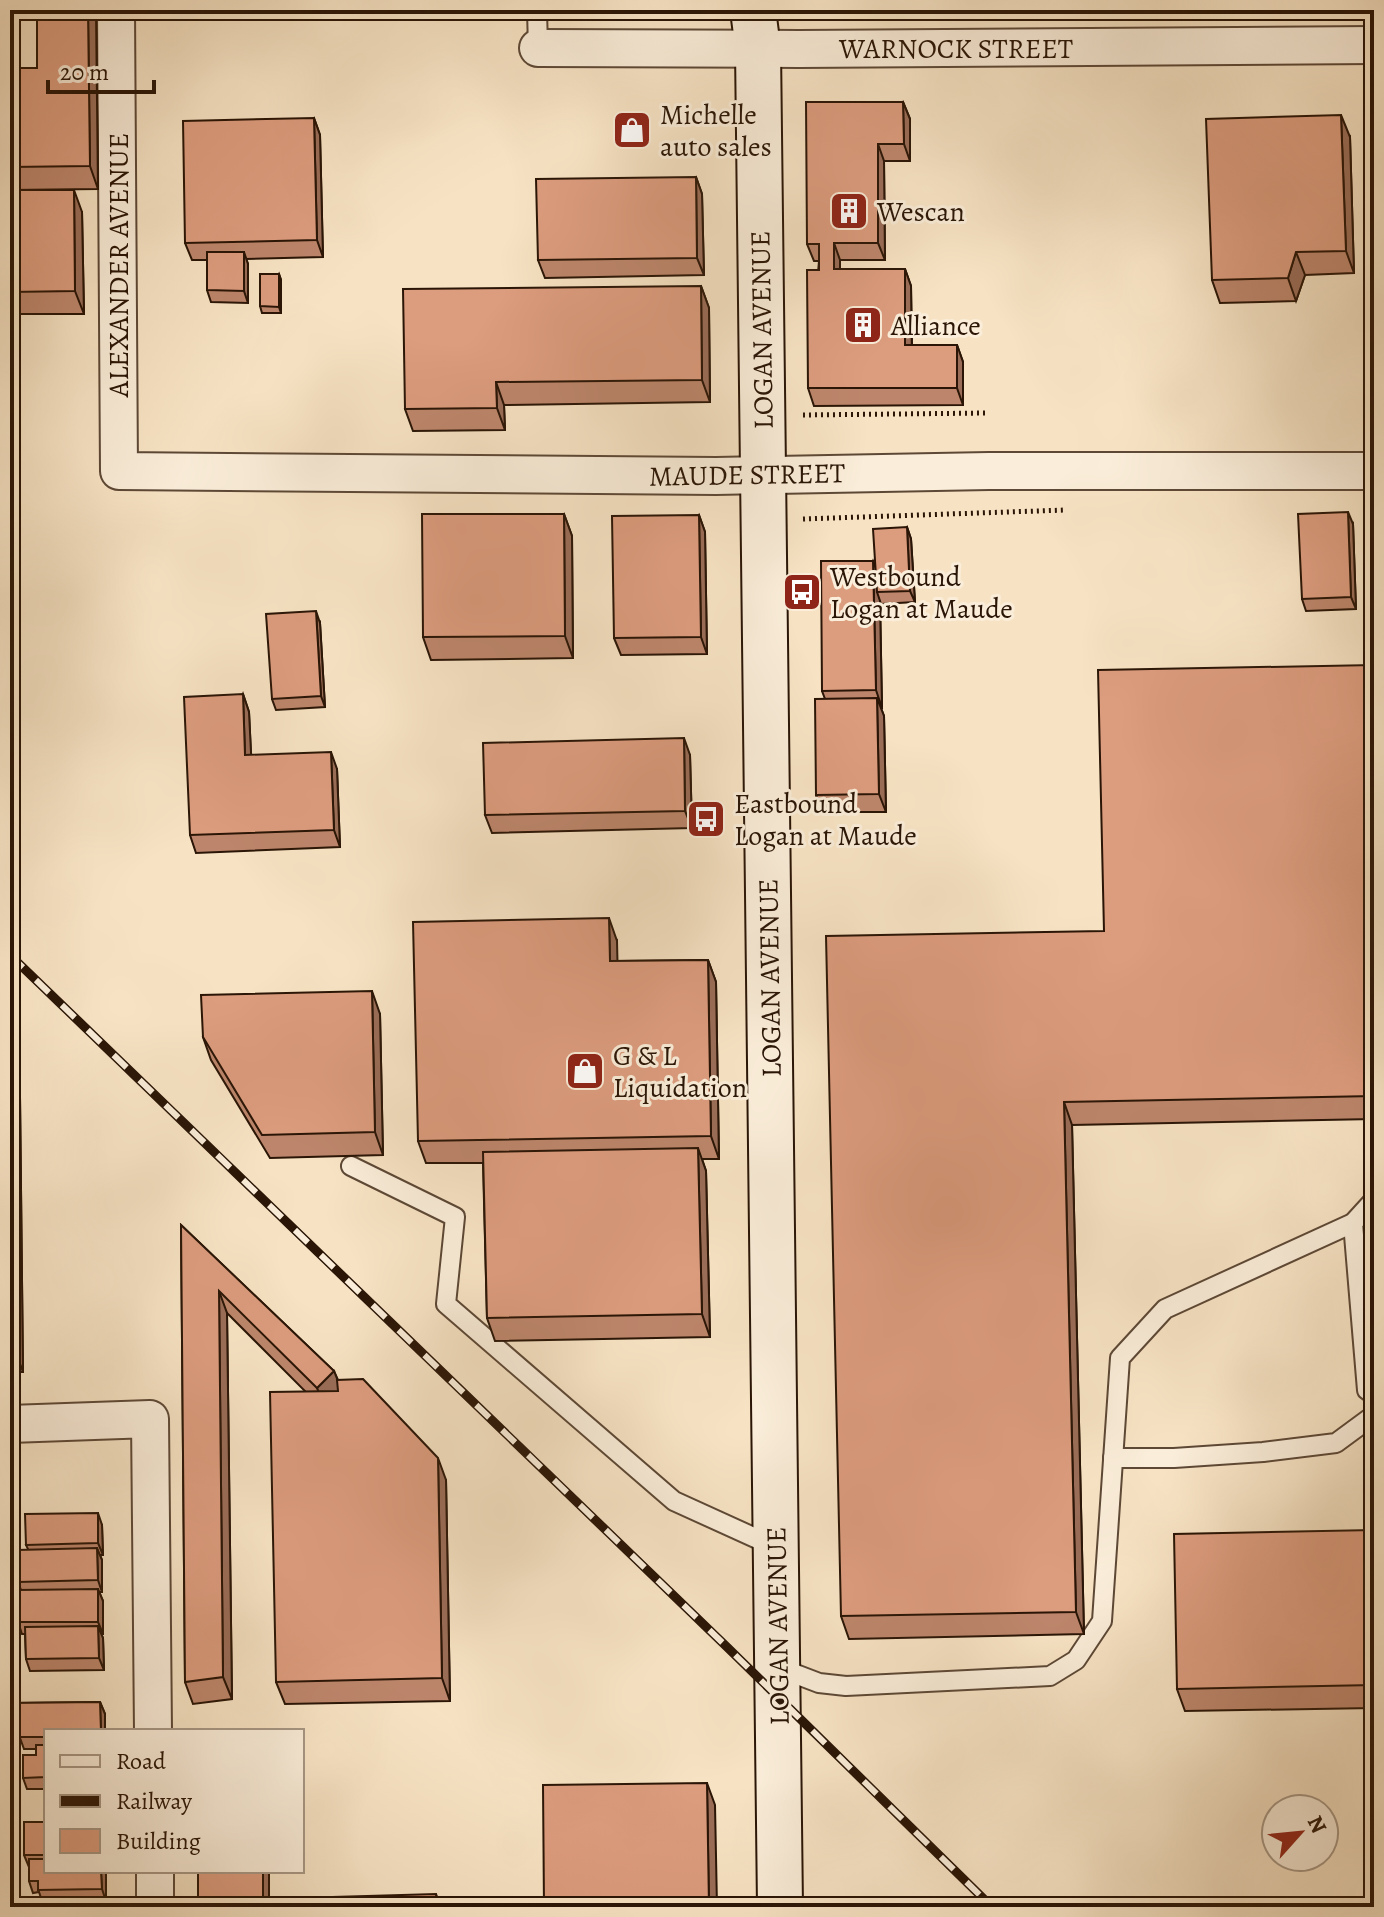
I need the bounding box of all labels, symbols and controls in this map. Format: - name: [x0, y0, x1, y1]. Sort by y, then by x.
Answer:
- street label: WARNOCK STREET: [838, 30, 1073, 68]
- scale bar: [48, 44, 154, 94]
- text: 20 m: [60, 56, 109, 88]
- place label: Michelle auto sales: [660, 96, 772, 166]
- shop icon: Michelle auto sales: [611, 109, 653, 151]
- street label: ALEXANDER AVENUE: [100, 133, 138, 398]
- building icon: Wescan: [828, 190, 870, 232]
- place label: Wescan: [876, 193, 965, 231]
- street label: LOGAN AVENUE: [741, 230, 783, 430]
- building icon: Alliance: [842, 304, 884, 346]
- place label: Alliance: [890, 307, 981, 345]
- street label: MAUDE STREET: [649, 454, 845, 496]
- place label: Westbound Logan at Maude: [829, 558, 1013, 628]
- bus stop icon: Westbound Logan at Maude: [781, 571, 823, 613]
- place label: Eastbound Logan at Maude: [734, 785, 917, 855]
- bus stop icon: Eastbound Logan at Maude: [685, 798, 727, 840]
- street label: LOGAN AVENUE: [749, 878, 791, 1078]
- place label: G & L Liquidation: [613, 1037, 747, 1107]
- shop icon: G & L Liquidation: [564, 1050, 606, 1092]
- street label: LOGAN AVENUE: [757, 1526, 799, 1726]
- legend: [44, 1729, 304, 1873]
- text: Road: [116, 1745, 166, 1777]
- text: Railway: [116, 1785, 192, 1817]
- north arrow: [1260, 1793, 1340, 1873]
- text: N: [1300, 1810, 1334, 1838]
- text: Building: [116, 1825, 201, 1857]

